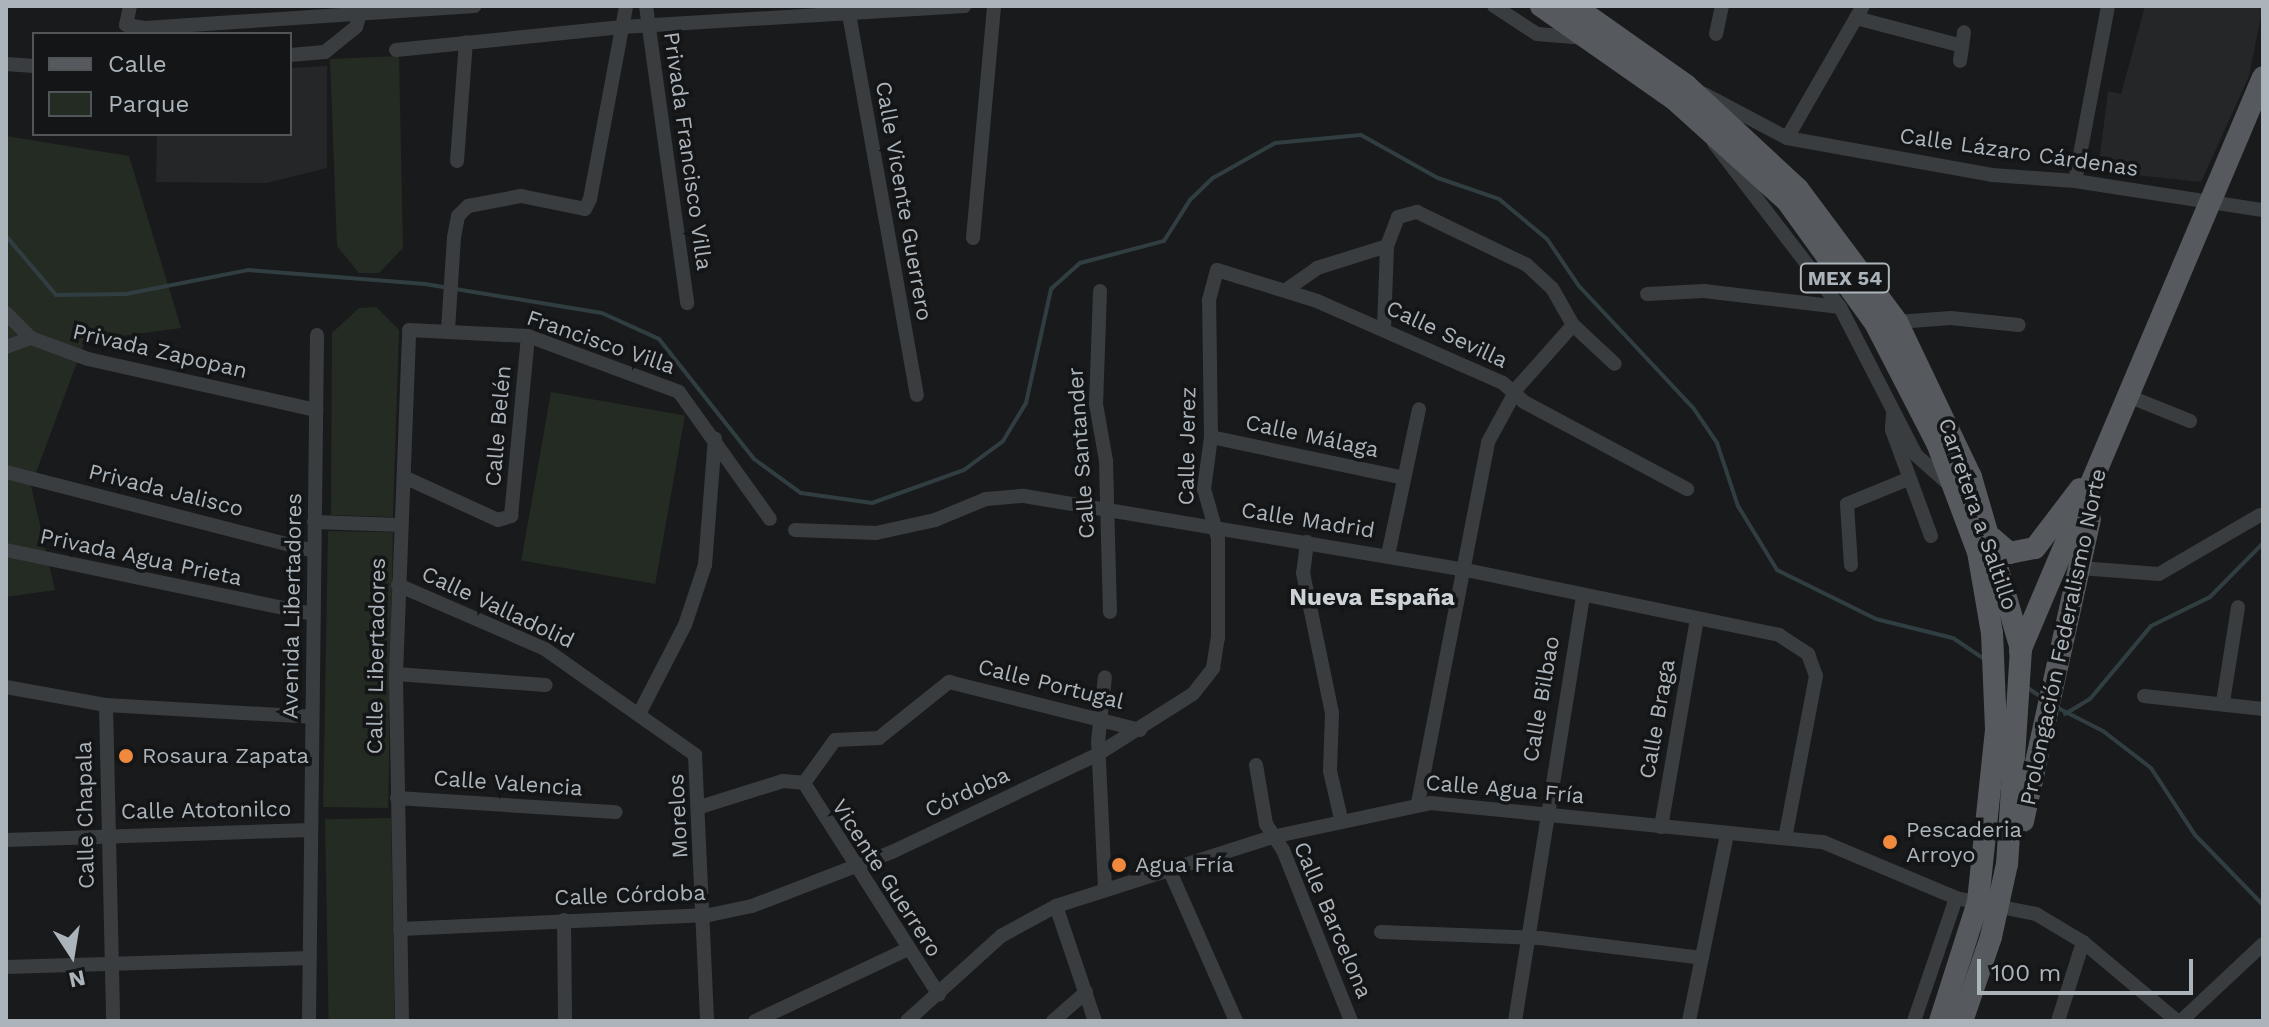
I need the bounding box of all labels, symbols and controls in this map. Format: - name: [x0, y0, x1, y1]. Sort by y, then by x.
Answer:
- street label: Privada Francisco Villa: [658, 30, 718, 272]
- legend: [32, 32, 292, 136]
- text: Calle: [108, 50, 167, 78]
- street label: Calle Vicente Guerrero: [870, 79, 938, 323]
- text: Parque: [108, 90, 189, 118]
- street label: Calle Lázaro Cárdenas: [1898, 122, 2140, 182]
- road number: MEX 54: [1799, 262, 1891, 294]
- street label: Calle Sevilla: [1382, 294, 1512, 374]
- street label: Francisco Villa: [523, 304, 679, 380]
- street label: Privada Zapopan: [70, 318, 250, 384]
- street label: Calle Belén: [480, 364, 516, 488]
- street label: Calle Santander: [1062, 366, 1100, 540]
- street label: Calle Jerez: [1173, 386, 1201, 506]
- street label: Calle Málaga: [1243, 409, 1381, 463]
- street label: Carretera a Saltillo: [1933, 414, 2023, 614]
- street label: Privada Jalisco: [85, 458, 247, 522]
- street label: Prolongación Federalismo Norte: [2014, 466, 2112, 808]
- street label: Avenida Libertadores: [277, 493, 307, 719]
- street label: Calle Madrid: [1239, 496, 1377, 544]
- street label: Privada Agua Prieta: [37, 523, 245, 591]
- street label: Calle Libertadores: [361, 557, 391, 755]
- street label: Calle Valladolid: [417, 560, 579, 654]
- district label: Nueva España: [1289, 584, 1455, 612]
- street label: Calle Bilbao: [1517, 634, 1565, 764]
- street label: Calle Portugal: [975, 653, 1127, 715]
- street label: Calle Braga: [1634, 657, 1680, 781]
- street label: Calle Chapala: [71, 741, 99, 889]
- place label: Rosaura Zapata: [142, 743, 309, 769]
- marker: Rosaura Zapata: [117, 747, 135, 765]
- street label: Córdoba: [921, 761, 1013, 823]
- street label: Calle Valencia: [432, 765, 584, 801]
- street label: Calle Agua Fría: [1424, 769, 1586, 809]
- street label: Morelos: [663, 773, 693, 859]
- street label: Vicente Guerrero: [826, 794, 948, 962]
- street label: Calle Atotonilco: [120, 795, 292, 825]
- place label: Pescaderia Arroyo: [1906, 816, 2022, 868]
- marker: Pescaderia Arroyo: [1881, 833, 1899, 851]
- street label: Calle Barcelona: [1288, 838, 1378, 1002]
- place label: Agua Fría: [1135, 852, 1235, 878]
- marker: Agua Fría: [1110, 856, 1128, 874]
- street label: Calle Córdoba: [554, 879, 706, 911]
- north arrow: [32, 915, 112, 995]
- scale bar: [1981, 943, 2197, 993]
- text: 100 m: [1991, 959, 2061, 987]
- text: N: [67, 965, 88, 993]

